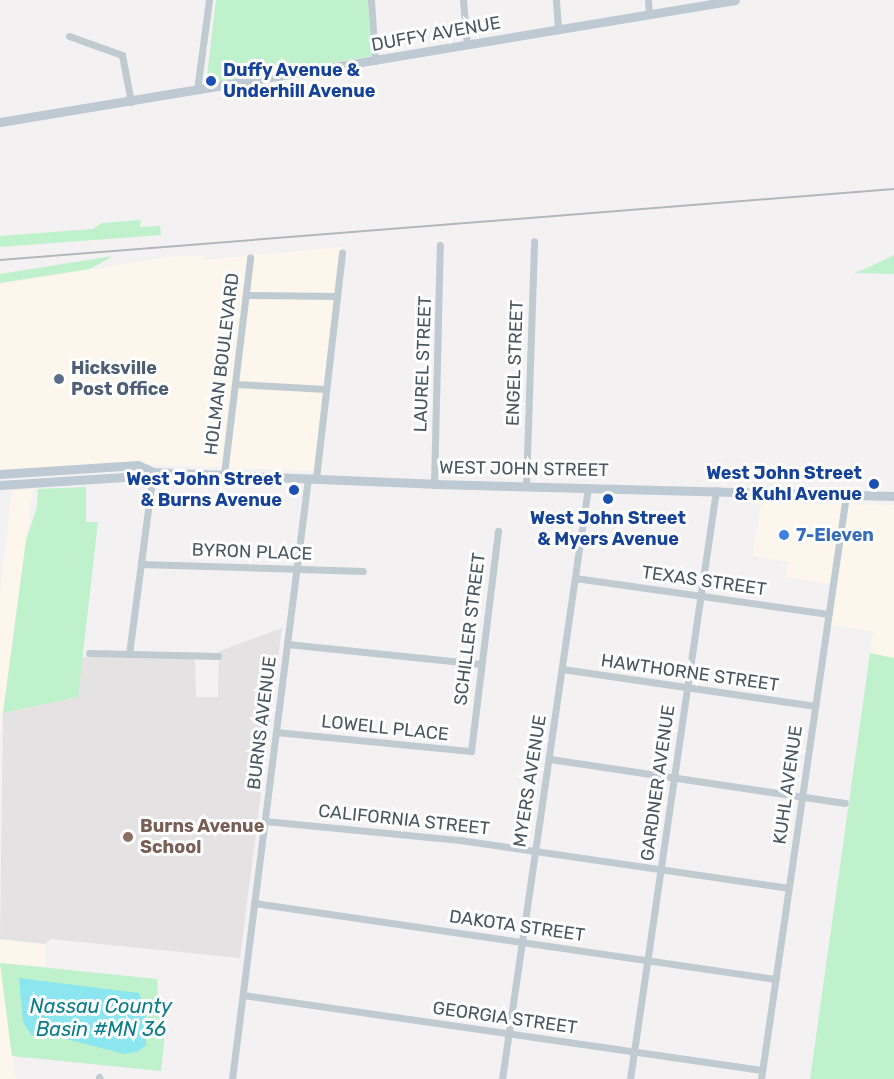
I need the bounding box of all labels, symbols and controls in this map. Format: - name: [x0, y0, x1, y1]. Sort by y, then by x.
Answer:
- street label: DUFFY AVENUE: [369, 12, 503, 56]
- place label: Duffy Avenue & Underhill Avenue: [223, 60, 376, 103]
- marker: Duffy Avenue & Underhill Avenue: [204, 74, 218, 88]
- street label: HOLMAN BOULEVARD: [200, 272, 244, 456]
- street label: LAUREL STREET: [410, 295, 436, 433]
- street label: ENGEL STREET: [502, 299, 528, 427]
- place label: Hicksville Post Office: [71, 358, 169, 400]
- marker: Hicksville Post Office: [52, 372, 66, 386]
- street label: WEST JOHN STREET: [439, 457, 609, 481]
- place label: West John Street & Kuhl Avenue: [706, 463, 862, 506]
- place label: West John Street & Burns Avenue: [126, 469, 282, 512]
- marker: West John Street & Kuhl Avenue: [867, 477, 881, 491]
- marker: West John Street & Burns Avenue: [287, 483, 301, 497]
- marker: West John Street & Myers Avenue: [601, 492, 615, 506]
- place label: West John Street & Myers Avenue: [530, 508, 686, 550]
- place label: 7-Eleven: [796, 524, 874, 546]
- marker: 7-Eleven: [777, 528, 791, 542]
- street label: BYRON PLACE: [191, 539, 313, 565]
- street label: SCHILLER STREET: [450, 551, 490, 707]
- street label: TEXAS STREET: [640, 562, 768, 600]
- street label: HAWTHORNE STREET: [600, 650, 780, 696]
- street label: BURNS AVENUE: [243, 655, 281, 791]
- street label: GARDNER AVENUE: [636, 703, 680, 863]
- street label: LOWELL PLACE: [320, 711, 450, 745]
- street label: MYERS AVENUE: [509, 713, 551, 849]
- street label: KUHL AVENUE: [769, 724, 807, 846]
- street label: CALIFORNIA STREET: [317, 800, 491, 840]
- place label: Burns Avenue School: [140, 816, 265, 858]
- marker: Burns Avenue School: [121, 830, 135, 844]
- street label: DAKOTA STREET: [447, 906, 587, 946]
- water label: Nassau County Basin #MN 36: [30, 994, 172, 1041]
- street label: GEORGIA STREET: [431, 997, 579, 1039]

